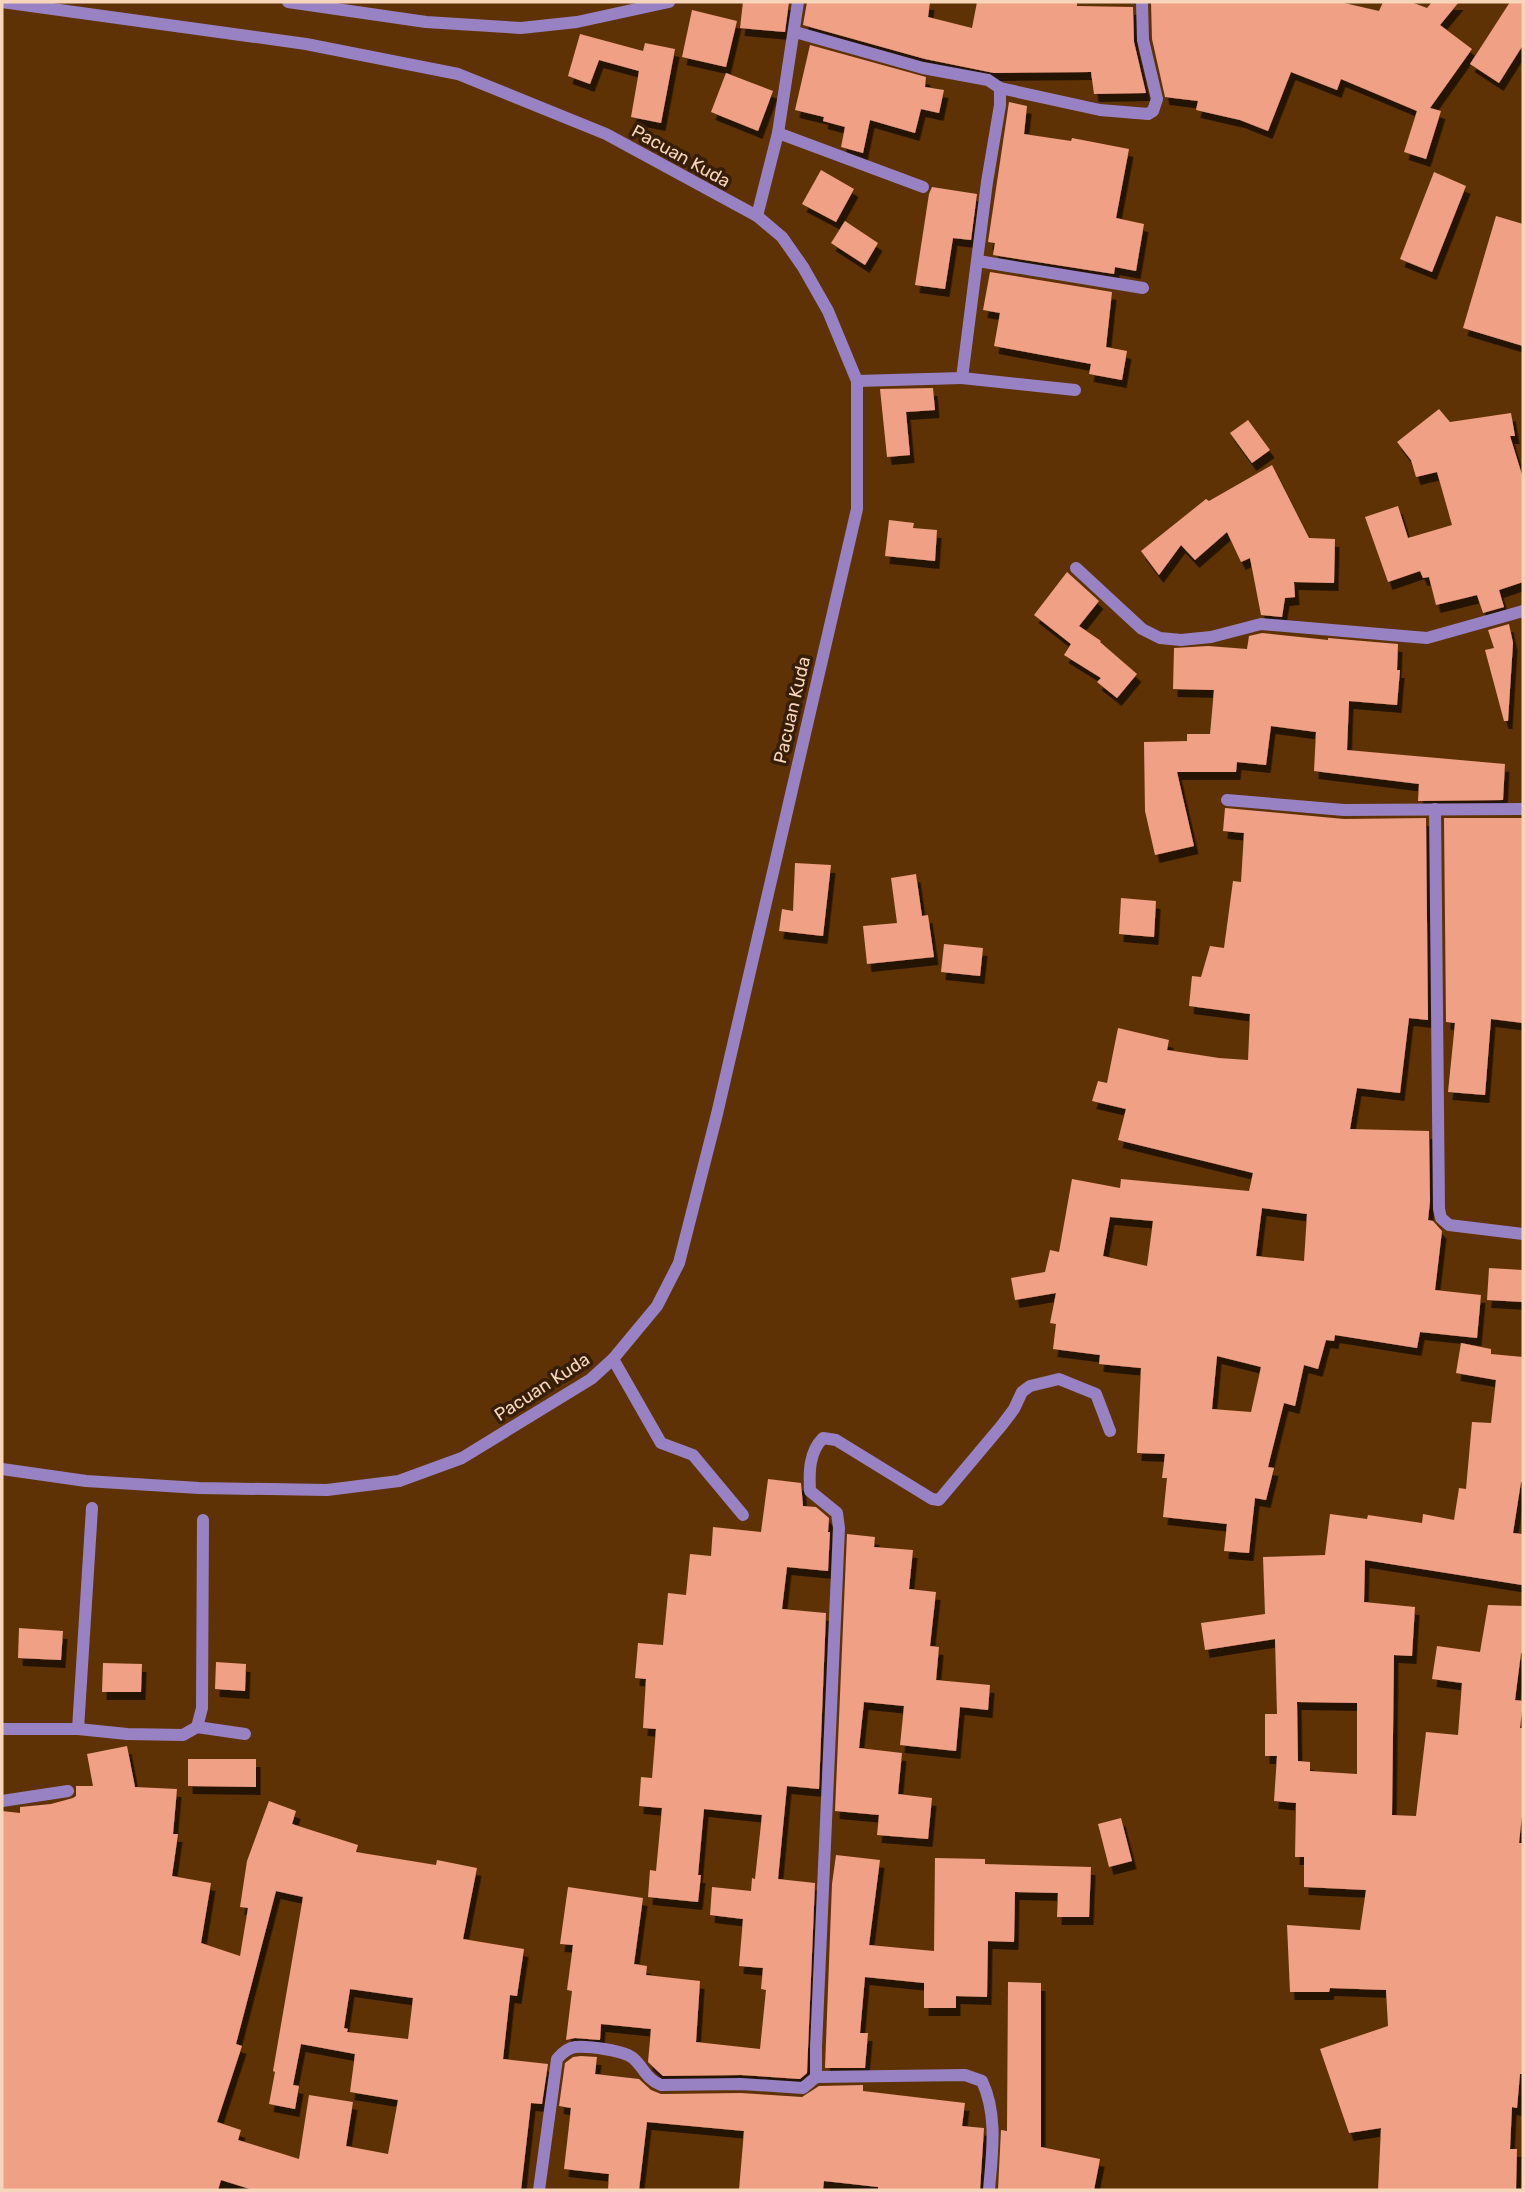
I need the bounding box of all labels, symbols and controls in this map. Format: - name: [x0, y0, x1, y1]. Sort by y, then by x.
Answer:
- street label: Pacuan Kuda: [628, 120, 734, 192]
- street label: Pacuan Kuda: [769, 654, 815, 766]
- street label: Pacuan Kuda: [490, 1348, 594, 1426]

